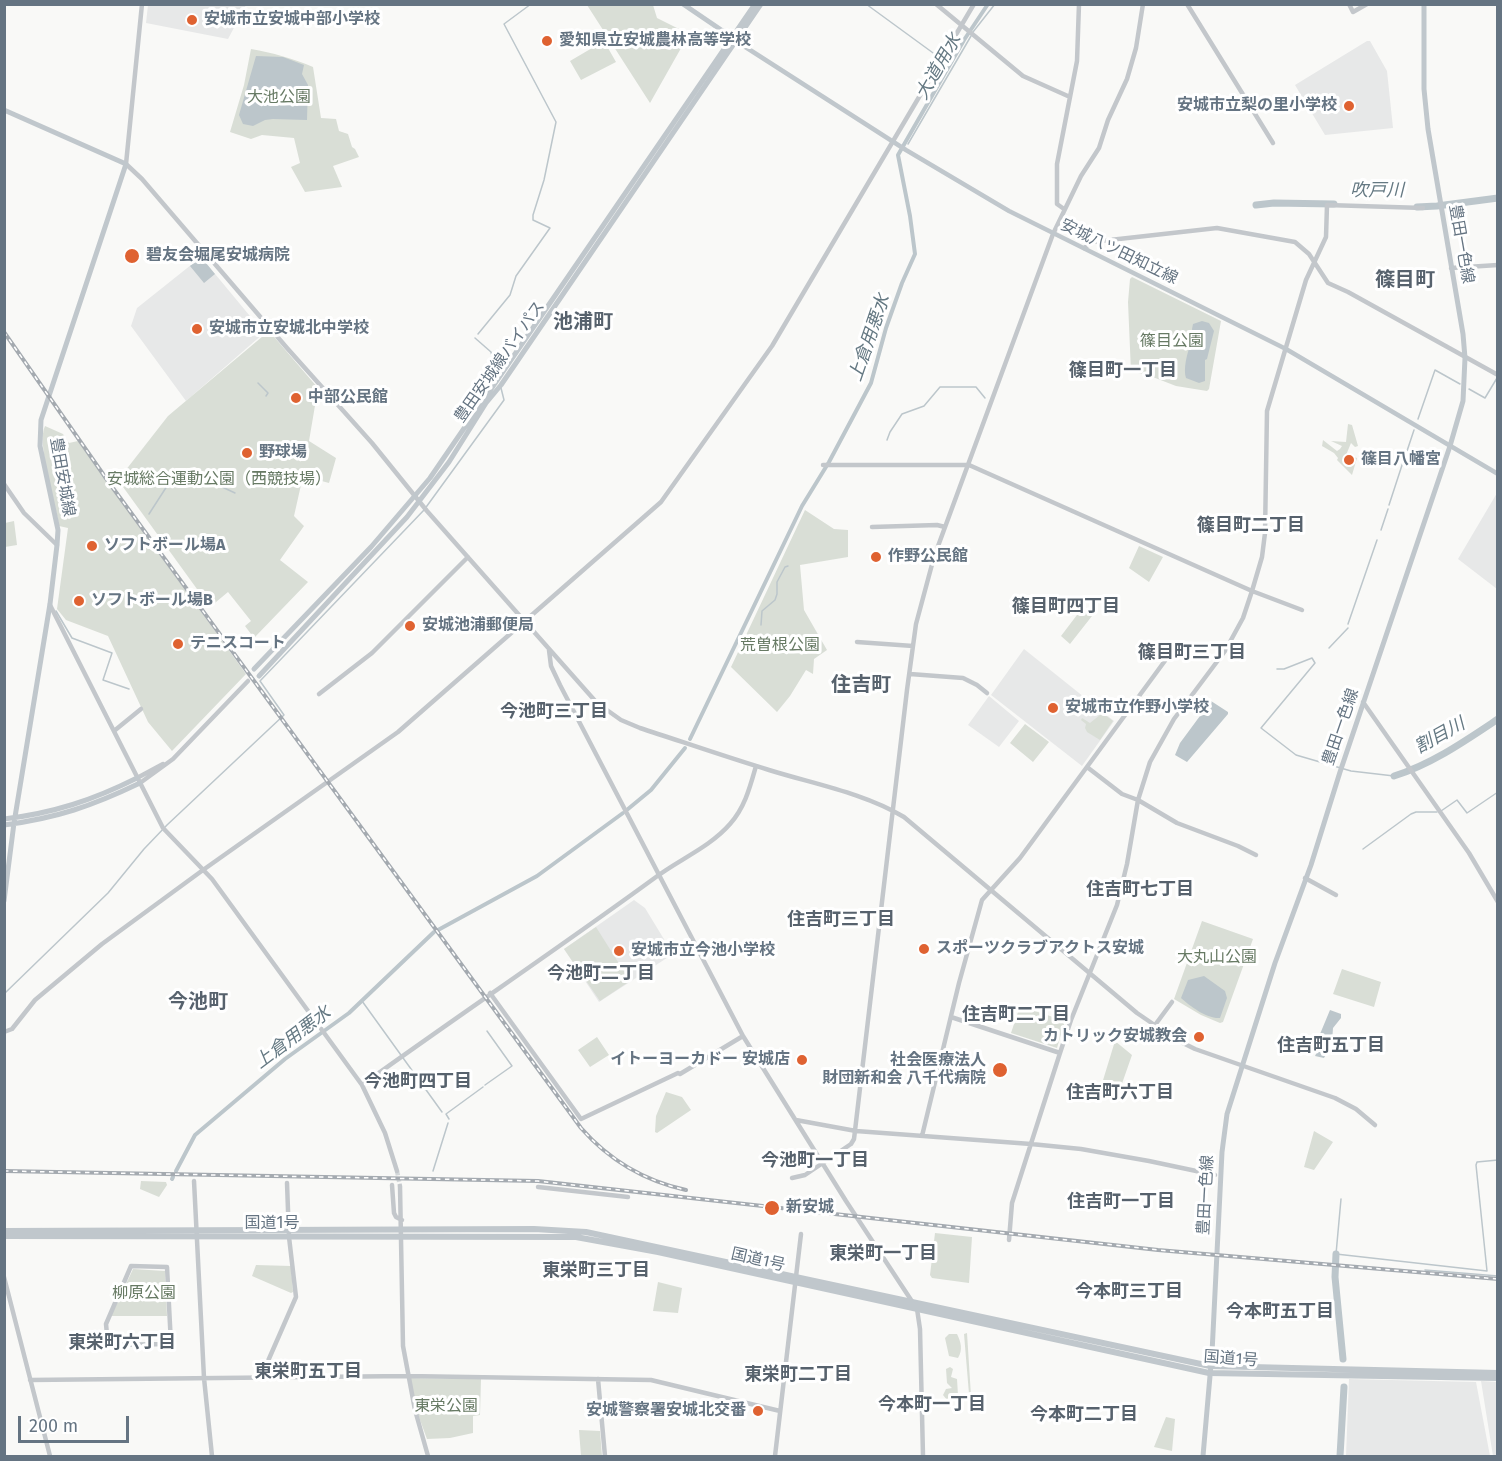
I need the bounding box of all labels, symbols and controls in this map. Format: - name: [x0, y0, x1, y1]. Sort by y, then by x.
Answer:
- place label: 安城市立安城中部小学校: [204, 10, 380, 30]
- marker: 安城市立安城中部小学校: [185, 13, 199, 27]
- water label: 大道用水: [912, 30, 966, 104]
- place label: 愛知県立安城農林高等学校: [559, 31, 751, 51]
- marker: 愛知県立安城農林高等学校: [540, 34, 554, 48]
- park label: 大池公園: [247, 88, 311, 108]
- place label: 安城市立梨の里小学校: [1177, 96, 1337, 116]
- marker: 安城市立梨の里小学校: [1342, 99, 1356, 113]
- water label: 吹戸川: [1350, 180, 1404, 202]
- street label: 豊田一色線: [1445, 203, 1477, 285]
- street label: 安城八ツ田知立線: [1057, 215, 1181, 289]
- place label: 碧友会堀尾安城病院: [146, 246, 290, 266]
- marker: 碧友会堀尾安城病院: [123, 247, 141, 265]
- district label: 篠目町: [1375, 268, 1435, 292]
- water label: 上倉用悪水: [845, 292, 895, 384]
- street label: 豊田安城線バイパス: [451, 298, 549, 426]
- district label: 池浦町: [553, 310, 613, 334]
- place label: 安城市立安城北中学校: [209, 319, 369, 339]
- marker: 安城市立安城北中学校: [190, 322, 204, 336]
- park label: 篠目公園: [1140, 332, 1204, 352]
- district label: 篠目町一丁目: [1069, 360, 1177, 382]
- place label: 中部公民館: [308, 388, 388, 408]
- marker: 中部公民館: [289, 391, 303, 405]
- street label: 豊田安城線: [46, 436, 78, 518]
- place label: 野球場: [259, 443, 307, 463]
- marker: 野球場: [240, 446, 254, 460]
- place label: 篠目八幡宮: [1361, 450, 1441, 470]
- marker: 篠目八幡宮: [1342, 453, 1356, 467]
- park label: 安城総合運動公園（西競技場）: [107, 470, 331, 490]
- district label: 篠目町二丁目: [1197, 515, 1305, 537]
- place label: ソフトボール場A: [104, 536, 225, 556]
- marker: ソフトボール場A: [85, 539, 99, 553]
- place label: 作野公民館: [888, 547, 968, 567]
- marker: 作野公民館: [869, 550, 883, 564]
- place label: ソフトボール場B: [91, 591, 213, 611]
- marker: ソフトボール場B: [72, 594, 86, 608]
- district label: 篠目町四丁目: [1012, 596, 1120, 618]
- place label: 安城池浦郵便局: [422, 616, 534, 636]
- marker: 安城池浦郵便局: [403, 619, 417, 633]
- place label: テニスコート: [190, 634, 286, 654]
- park label: 荒曽根公園: [740, 636, 820, 656]
- marker: テニスコート: [171, 637, 185, 651]
- district label: 篠目町三丁目: [1138, 642, 1246, 664]
- district label: 住吉町: [831, 673, 891, 697]
- street label: 豊田一色線: [1319, 686, 1363, 768]
- place label: 安城市立作野小学校: [1065, 698, 1209, 718]
- district label: 今池町三丁目: [500, 701, 608, 723]
- marker: 安城市立作野小学校: [1046, 701, 1060, 715]
- water label: 割目川: [1411, 713, 1469, 759]
- district label: 住吉町七丁目: [1086, 879, 1194, 901]
- district label: 住吉町三丁目: [787, 909, 895, 931]
- place label: スポーツクラブアクトス安城: [936, 939, 1144, 959]
- place label: 安城市立今池小学校: [631, 941, 775, 961]
- marker: スポーツクラブアクトス安城: [917, 942, 931, 956]
- marker: 安城市立今池小学校: [612, 944, 626, 958]
- park label: 大丸山公園: [1177, 948, 1257, 968]
- district label: 今池町二丁目: [547, 963, 655, 985]
- district label: 今池町: [168, 990, 228, 1014]
- water label: 上倉用悪水: [251, 1002, 335, 1074]
- district label: 住吉町二丁目: [962, 1004, 1070, 1026]
- place label: カトリック安城教会: [1043, 1027, 1187, 1047]
- marker: カトリック安城教会: [1192, 1030, 1206, 1044]
- district label: 住吉町五丁目: [1277, 1035, 1385, 1057]
- place label: イトーヨーカドー 安城店: [610, 1050, 790, 1070]
- place label: 社会医療法人 財団新和会 八千代病院: [822, 1051, 986, 1089]
- marker: イトーヨーカドー 安城店: [795, 1053, 809, 1067]
- marker: 社会医療法人 財団新和会 八千代病院: [991, 1061, 1009, 1079]
- district label: 今池町四丁目: [364, 1071, 472, 1093]
- district label: 住吉町六丁目: [1066, 1082, 1174, 1104]
- district label: 今池町一丁目: [761, 1150, 869, 1172]
- street label: 豊田一色線: [1194, 1155, 1218, 1235]
- district label: 住吉町一丁目: [1067, 1191, 1175, 1213]
- place label: 新安城: [786, 1198, 834, 1218]
- marker: 新安城: [763, 1199, 781, 1217]
- street label: 国道1号: [245, 1214, 299, 1234]
- district label: 東栄町一丁目: [829, 1243, 937, 1265]
- street label: 国道1号: [729, 1244, 787, 1276]
- district label: 東栄町三丁目: [542, 1260, 650, 1282]
- district label: 今本町三丁目: [1075, 1281, 1183, 1303]
- park label: 柳原公園: [112, 1284, 176, 1304]
- district label: 今本町五丁目: [1226, 1301, 1334, 1323]
- district label: 東栄町六丁目: [68, 1332, 176, 1354]
- street label: 国道1号: [1203, 1348, 1259, 1370]
- district label: 東栄町五丁目: [254, 1361, 362, 1383]
- district label: 東栄町二丁目: [744, 1364, 852, 1386]
- district label: 今本町一丁目: [878, 1394, 986, 1416]
- park label: 東栄公園: [414, 1397, 478, 1417]
- place label: 安城警察署安城北交番: [586, 1401, 746, 1421]
- scale bar: [21, 1404, 132, 1442]
- marker: 安城警察署安城北交番: [751, 1404, 765, 1418]
- district label: 今本町二丁目: [1030, 1404, 1138, 1426]
- text: 200 m: [29, 1415, 78, 1437]

